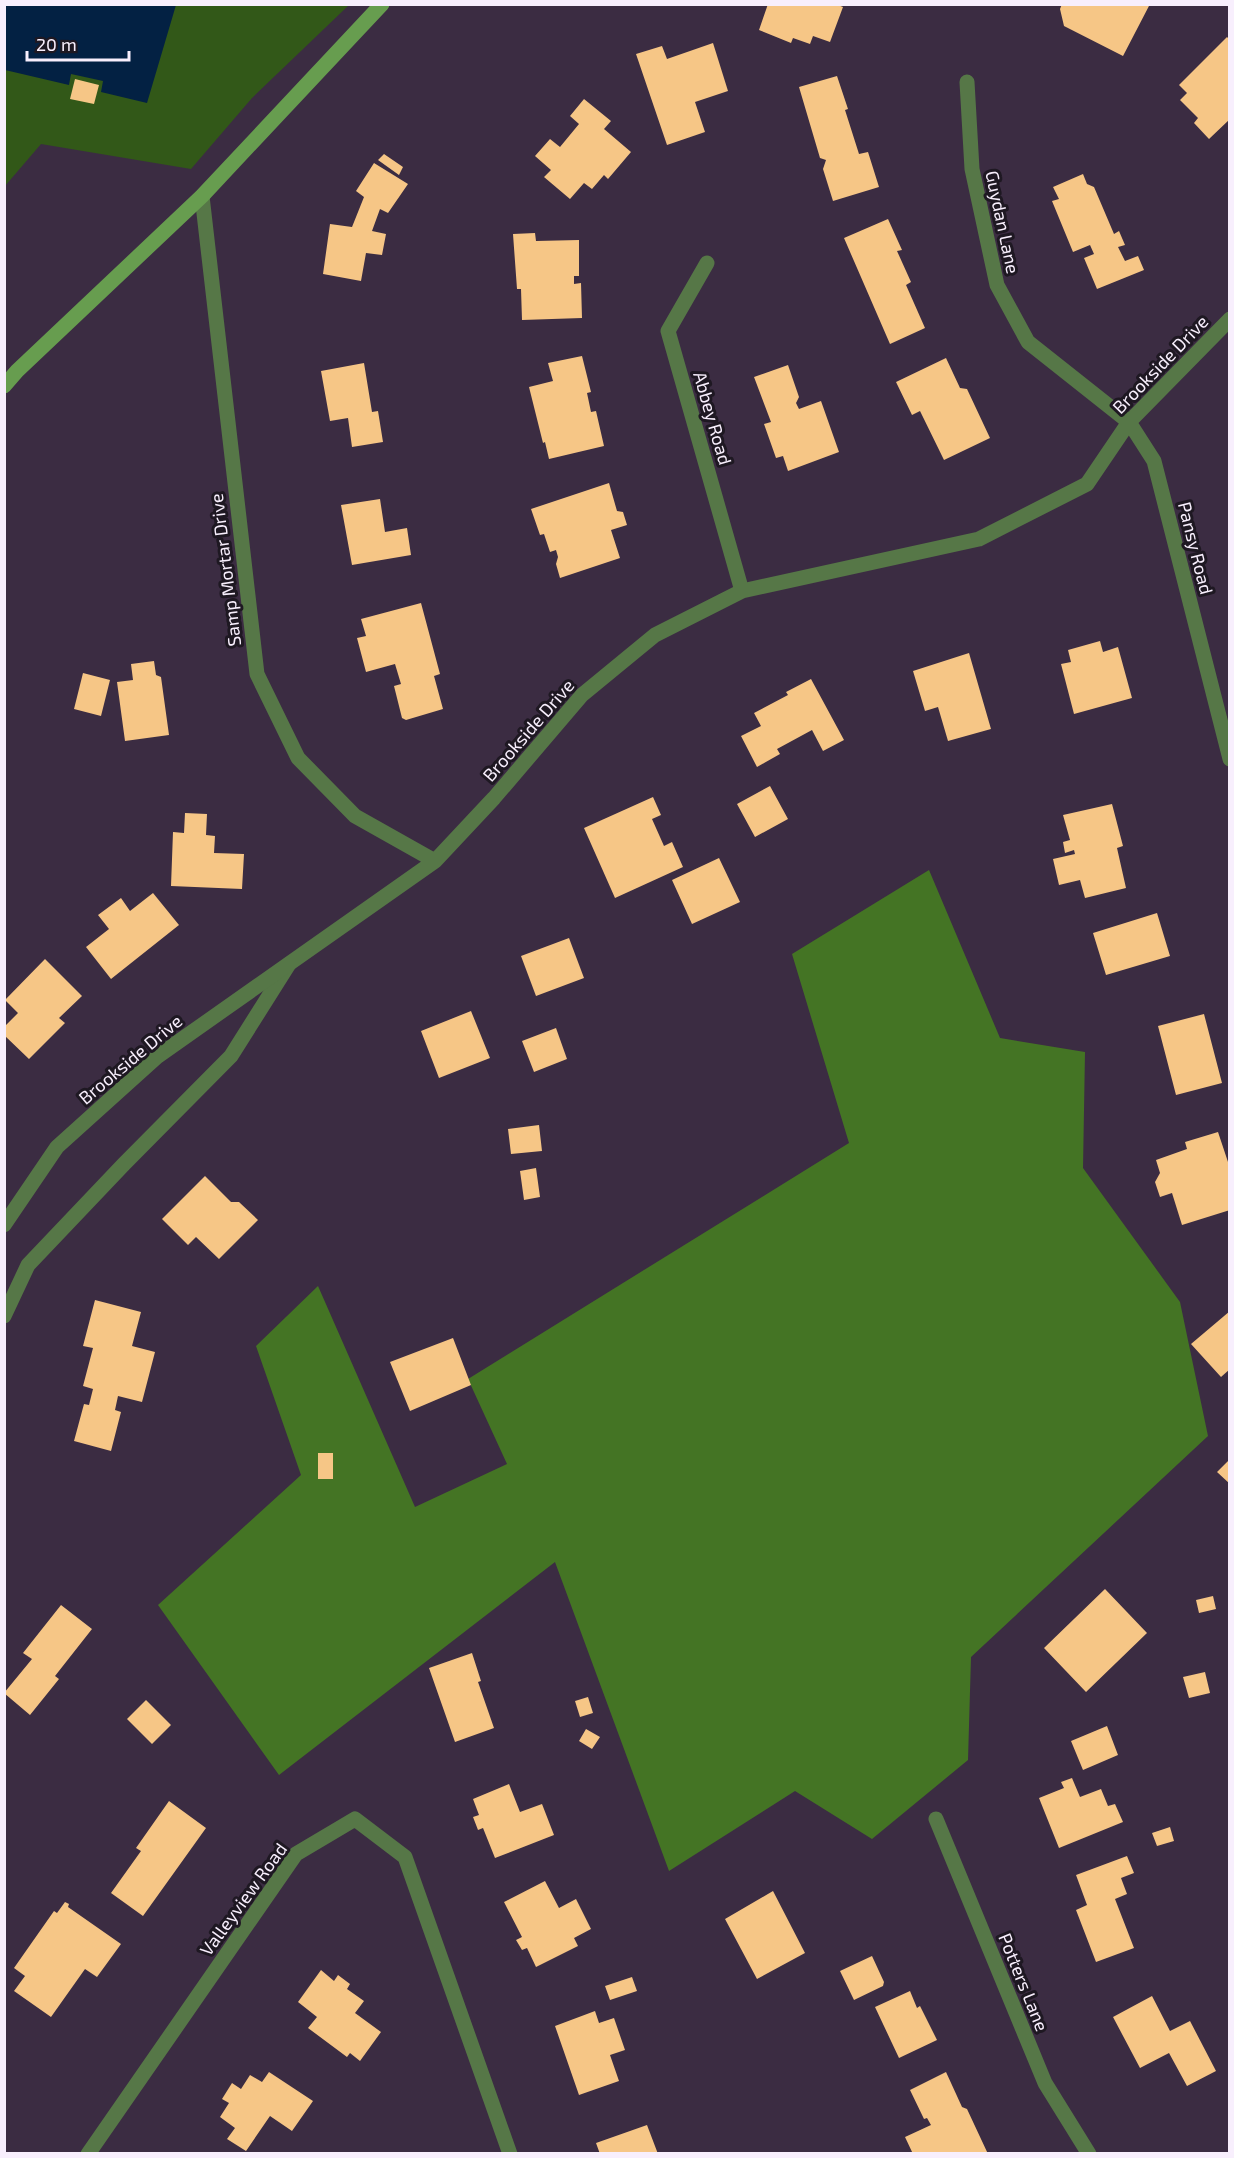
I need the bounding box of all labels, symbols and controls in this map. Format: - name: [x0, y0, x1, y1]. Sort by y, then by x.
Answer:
- scale bar: [27, 24, 129, 62]
- text: 20 m: [36, 33, 77, 55]
- street label: Guydan Lane: [981, 168, 1025, 276]
- street label: Brookside Drive: [1108, 310, 1212, 418]
- street label: Abbey Road: [689, 369, 737, 467]
- street label: Samp Mortar Drive: [205, 492, 245, 648]
- street label: Pansy Road: [1174, 499, 1218, 597]
- street label: Brookside Drive: [478, 674, 578, 786]
- street label: Brookside Drive: [74, 1009, 186, 1109]
- street label: Valleyview Road: [195, 1838, 291, 1960]
- street label: Potters Lane: [994, 1930, 1054, 2034]

